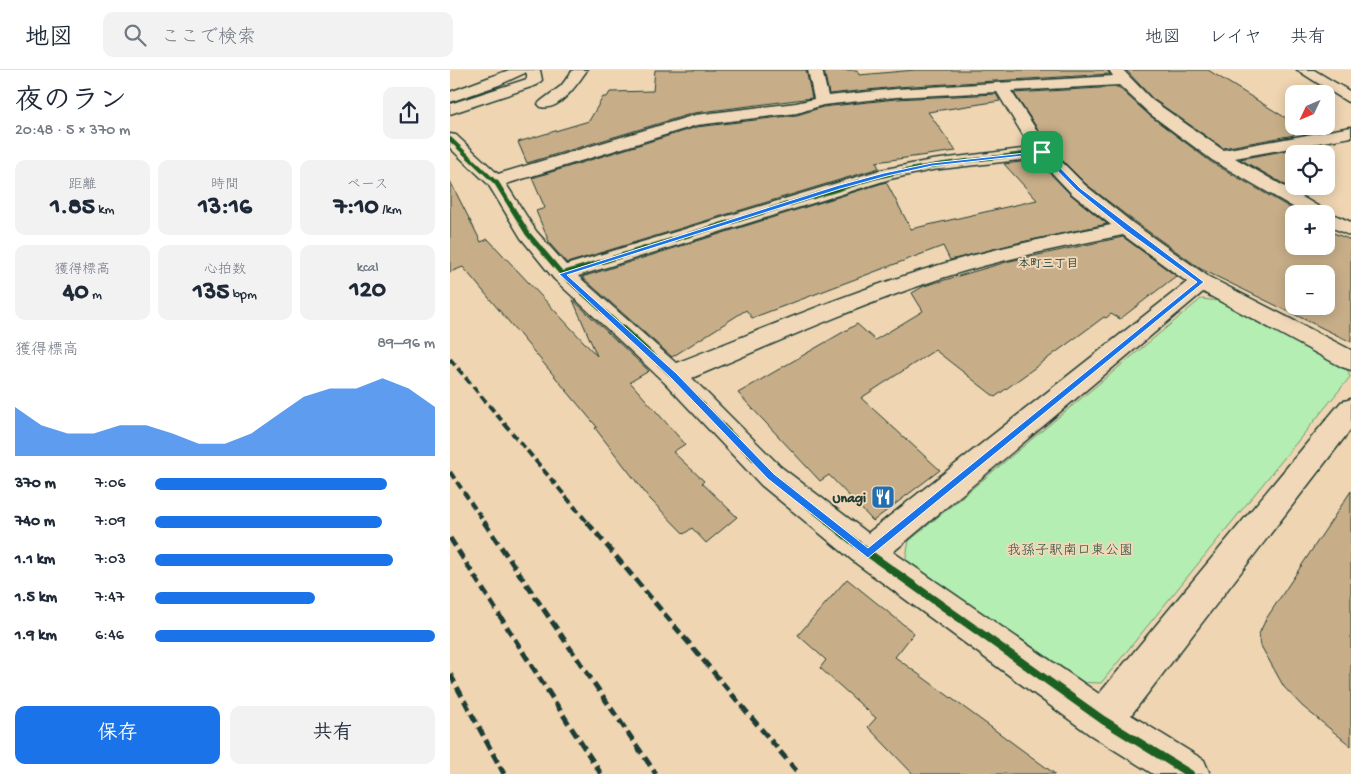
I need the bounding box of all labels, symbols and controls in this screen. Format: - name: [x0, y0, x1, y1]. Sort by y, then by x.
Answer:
- search box: [103, 12, 453, 57]
- icon: search: [121, 21, 149, 49]
- text: 地図: [25, 25, 73, 54]
- text: ここで検索: [161, 27, 256, 50]
- text: 地図: [1145, 28, 1181, 49]
- text: レイヤ: [1209, 28, 1262, 49]
- text: 共有: [1290, 28, 1326, 49]
- north arrow: [1285, 85, 1335, 135]
- map controls: [1285, 85, 1335, 315]
- text: 夜のラン: [15, 86, 127, 119]
- button: share: [383, 87, 435, 139]
- text: 20:48 · 5 × 370 m: [15, 122, 130, 141]
- pin: [1021, 131, 1063, 173]
- icon: arrive: [1028, 138, 1056, 166]
- button: locate: [1285, 145, 1335, 195]
- text: 距離: [68, 177, 96, 194]
- text: 時間: [211, 177, 239, 194]
- text: ペース: [347, 177, 388, 194]
- text: 1.85: [50, 194, 95, 223]
- text: 13:16: [198, 194, 252, 223]
- text: 7:10: [334, 194, 379, 223]
- text: km: [95, 202, 114, 219]
- text: /km: [379, 202, 402, 219]
- button: +: [1285, 205, 1335, 255]
- district label: 本町三丁目: [1018, 257, 1078, 272]
- text: kcal: [357, 260, 379, 277]
- text: 獲得標高: [54, 262, 110, 279]
- text: 心拍数: [204, 262, 246, 279]
- button: −: [1285, 265, 1335, 315]
- text: 120: [349, 277, 386, 306]
- text: 40: [63, 279, 89, 308]
- text: 135: [193, 279, 229, 308]
- text: m: [89, 287, 102, 304]
- text: bpm: [229, 287, 257, 304]
- text: 89–96 m: [377, 335, 435, 354]
- text: 獲得標高: [15, 342, 79, 361]
- text: 370 m: [15, 475, 56, 494]
- text: 7:06: [95, 475, 126, 494]
- restaurant icon: Unagi: [870, 484, 896, 510]
- place label: Unagi: [832, 491, 866, 508]
- text: 740 m: [15, 513, 55, 532]
- text: 7:09: [95, 513, 125, 532]
- park label: 我孫子駅南口東公園: [1007, 543, 1133, 560]
- text: 1.1 km: [15, 551, 55, 570]
- text: 7:03: [95, 551, 126, 570]
- text: 1.5 km: [15, 589, 57, 608]
- text: 7:47: [95, 589, 124, 608]
- text: 1.9 km: [15, 627, 57, 646]
- text: 6:46: [95, 627, 124, 646]
- button: 保存: [15, 706, 220, 764]
- button: 共有: [230, 706, 435, 764]

